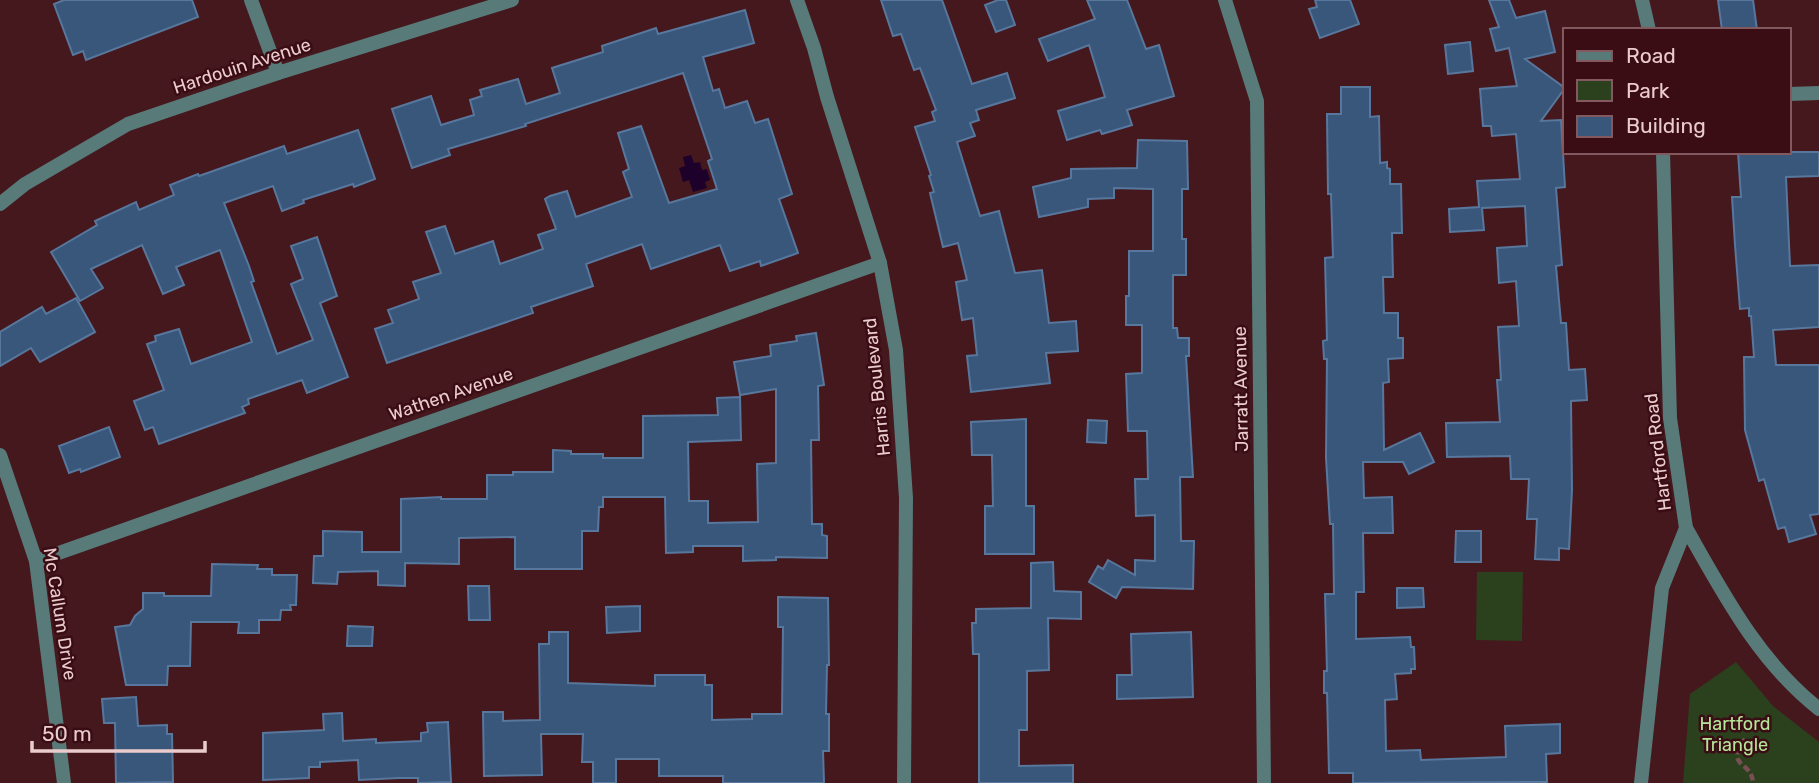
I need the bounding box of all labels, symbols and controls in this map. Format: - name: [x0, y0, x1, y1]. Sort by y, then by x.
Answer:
- legend: [1563, 28, 1791, 154]
- street label: Hardouin Avenue: [170, 33, 314, 99]
- text: Road: [1626, 43, 1676, 68]
- text: Park: [1626, 78, 1670, 103]
- text: Building: [1626, 113, 1706, 138]
- street label: Harris Boulevard: [859, 317, 895, 457]
- street label: Jarratt Avenue: [1229, 326, 1253, 452]
- street label: Wathen Avenue: [386, 362, 516, 426]
- street label: Hartford Road: [1640, 392, 1676, 512]
- street label: Mc Callum Drive: [39, 546, 81, 682]
- scale bar: [32, 710, 205, 754]
- park label: Hartford Triangle: [1699, 713, 1771, 756]
- text: 50 m: [42, 721, 92, 746]

